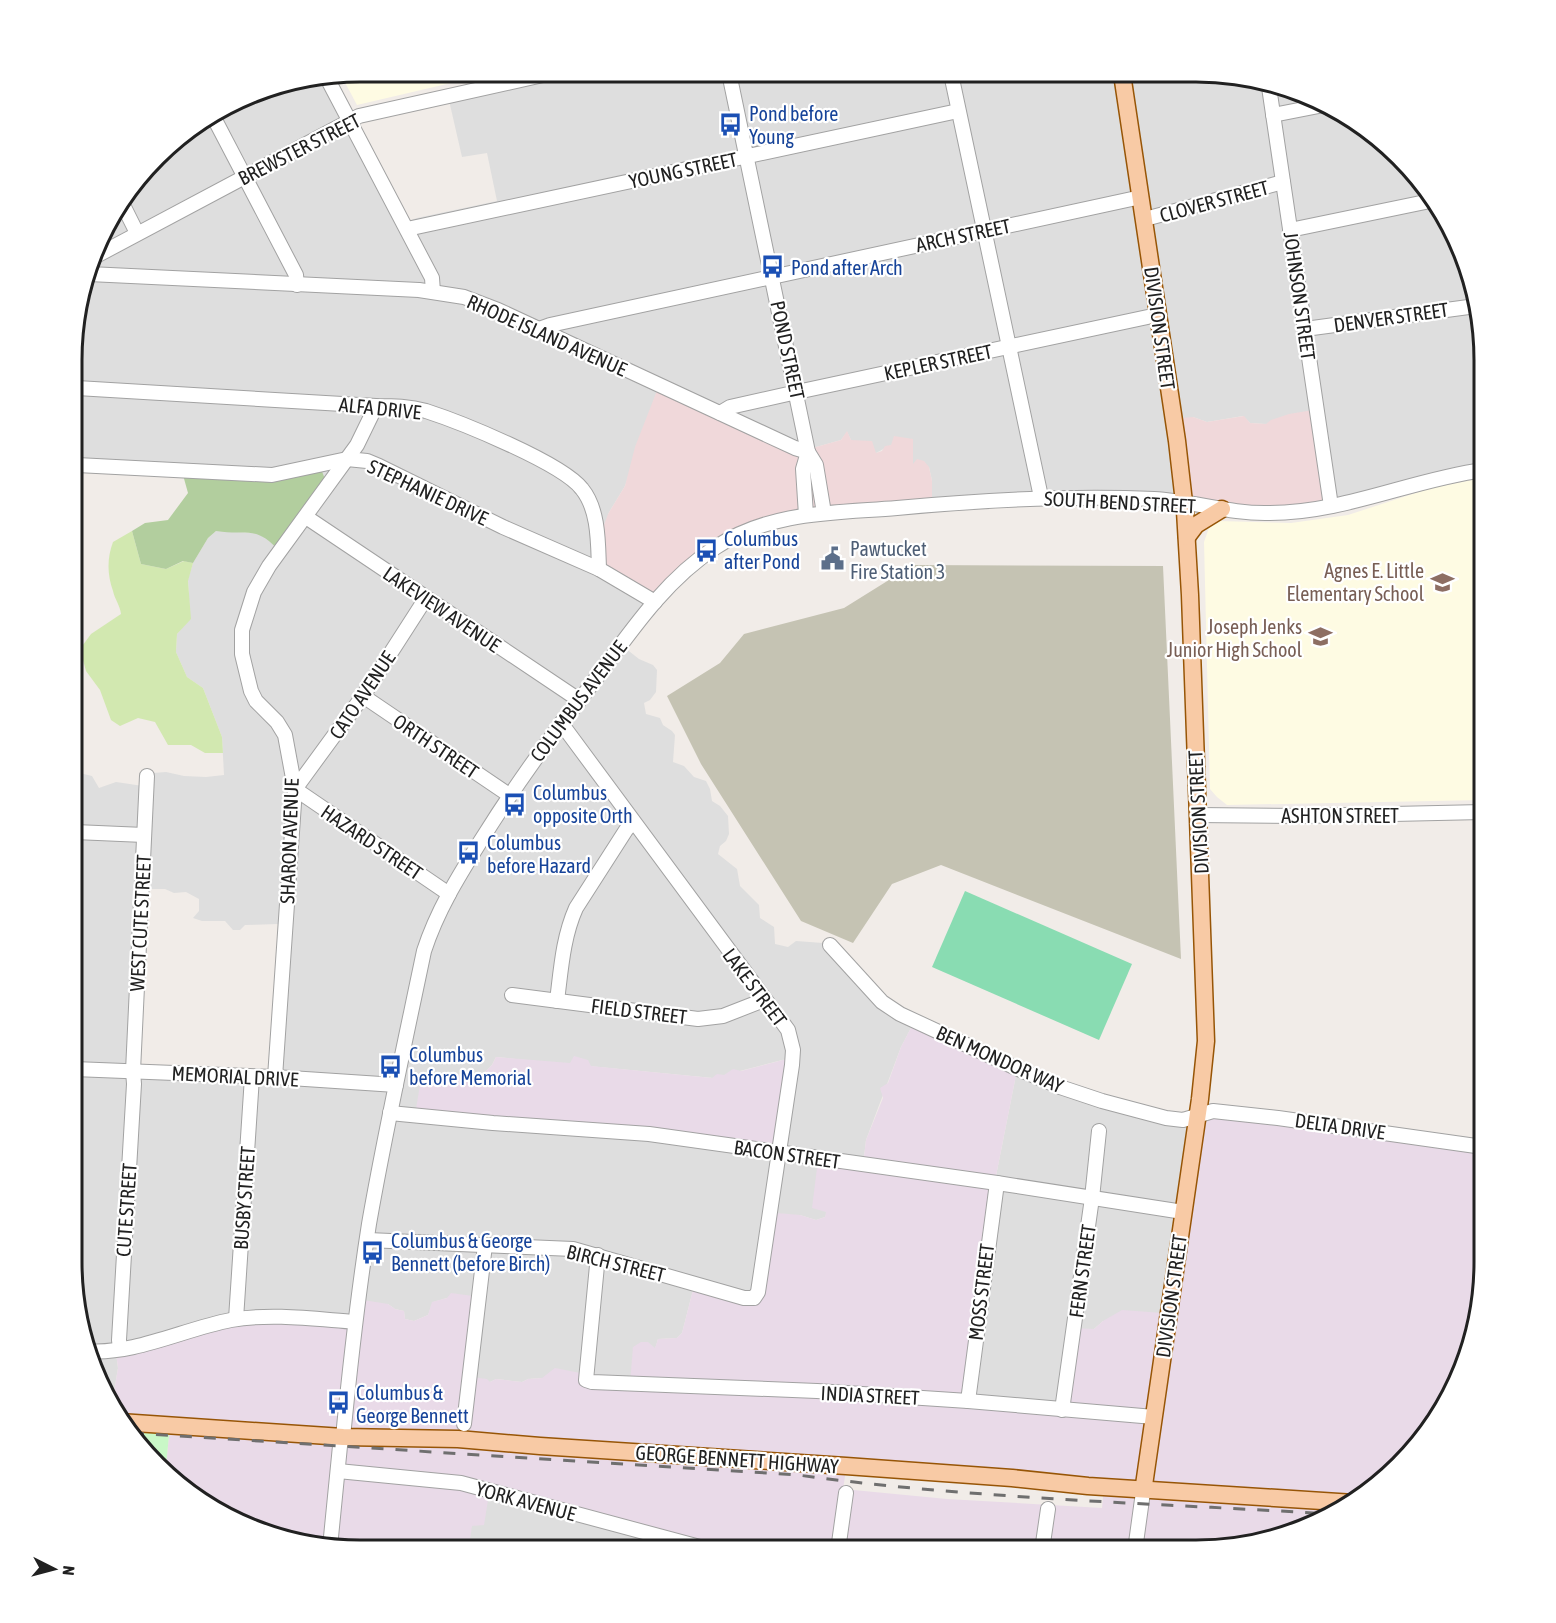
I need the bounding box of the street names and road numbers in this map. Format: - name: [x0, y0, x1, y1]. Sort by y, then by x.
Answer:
- street label: BREWSTER STREET: [234, 108, 364, 190]
- street label: YOUNG STREET: [627, 147, 739, 193]
- street label: CLOVER STREET: [1157, 175, 1271, 227]
- street label: ARCH STREET: [914, 214, 1013, 256]
- street label: JOHNSON STREET: [1280, 230, 1320, 362]
- street label: DIVISION STREET: [1140, 265, 1180, 391]
- street label: RHODE ISLAND AVENUE: [464, 289, 631, 381]
- street label: DENVER STREET: [1332, 298, 1450, 336]
- street label: POND STREET: [766, 299, 810, 402]
- street label: KEPLER STREET: [882, 339, 994, 385]
- street label: ALFA DRIVE: [338, 392, 423, 424]
- street label: STEPHANIE DRIVE: [364, 454, 492, 530]
- street label: SOUTH BEND STREET: [1044, 487, 1197, 517]
- street label: LAKEVIEW AVENUE: [379, 561, 505, 657]
- street label: COLUMBUS AVENUE: [525, 636, 631, 766]
- street label: CATO AVENUE: [324, 646, 400, 743]
- street label: ORTH STREET: [389, 709, 483, 783]
- street label: DIVISION STREET: [1183, 749, 1213, 874]
- street label: SHARON AVENUE: [275, 777, 303, 904]
- street label: HAZARD STREET: [317, 800, 427, 884]
- street label: ASHTON STREET: [1281, 804, 1399, 827]
- street label: WEST CUTE STREET: [125, 854, 155, 992]
- street label: LAKE STREET: [718, 943, 792, 1031]
- street label: FIELD STREET: [590, 994, 688, 1028]
- street label: BEN MONDOR WAY: [933, 1021, 1067, 1097]
- street label: MEMORIAL DRIVE: [171, 1061, 299, 1091]
- street label: DELTA DRIVE: [1293, 1108, 1387, 1144]
- street label: BACON STREET: [732, 1135, 842, 1173]
- street label: BUSBY STREET: [229, 1145, 259, 1251]
- street label: CUTE STREET: [111, 1162, 141, 1258]
- street label: FERN STREET: [1064, 1223, 1100, 1319]
- street label: DIVISION STREET: [1151, 1233, 1191, 1359]
- street label: BIRCH STREET: [564, 1240, 668, 1286]
- street label: MOSS STREET: [964, 1242, 998, 1342]
- street label: INDIA STREET: [820, 1381, 920, 1409]
- street label: GEORGE BENNETT HIGHWAY: [635, 1440, 839, 1478]
- street label: YORK AVENUE: [474, 1477, 579, 1525]

